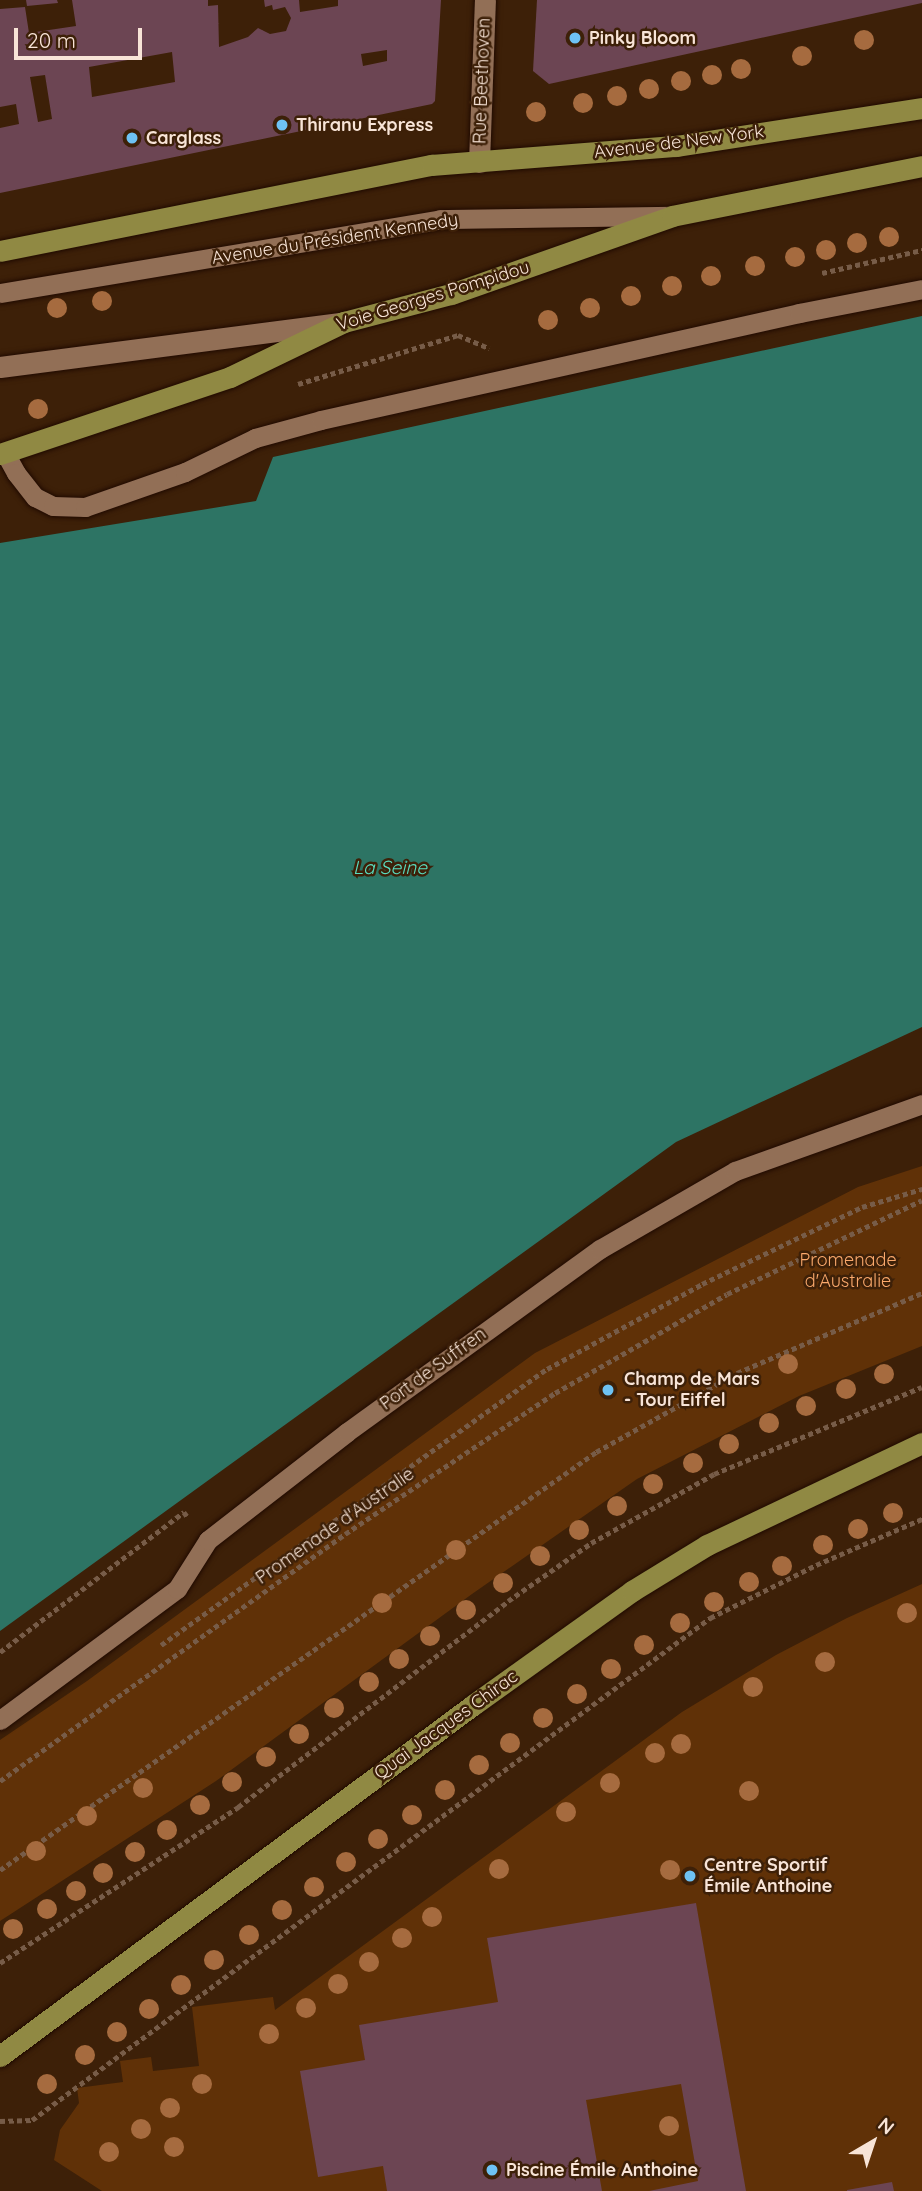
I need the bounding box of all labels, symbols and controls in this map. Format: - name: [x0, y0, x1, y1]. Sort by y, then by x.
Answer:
- scale bar: [18, 14, 145, 58]
- street label: Rue Beethoven: [469, 17, 495, 145]
- text: 20 m: [27, 27, 76, 53]
- place label: Pinky Bloom: [589, 27, 696, 49]
- marker: Pinky Bloom: [567, 30, 583, 46]
- place label: Thiranu Express: [296, 114, 433, 136]
- marker: Thiranu Express: [274, 117, 290, 133]
- street label: Avenue de New York: [593, 121, 765, 163]
- place label: Carglass: [146, 127, 221, 149]
- marker: Carglass: [124, 130, 140, 146]
- street label: Avenue du Président Kennedy: [210, 209, 460, 269]
- street label: Voie Georges Pompidou: [334, 256, 532, 336]
- water label: La Seine: [353, 857, 427, 879]
- park label: Promenade d'Australie: [799, 1250, 897, 1292]
- street label: Port de Suffren: [376, 1323, 490, 1415]
- place label: Champ de Mars - Tour Eiffel: [624, 1369, 760, 1412]
- marker: Champ de Mars - Tour Eiffel: [598, 1380, 618, 1400]
- street label: Promenade d'Australie: [252, 1463, 418, 1589]
- street label: Quai Jacques Chirac: [370, 1666, 522, 1784]
- place label: Centre Sportif Émile Anthoine: [704, 1855, 832, 1898]
- marker: Centre Sportif Émile Anthoine: [682, 1868, 698, 1884]
- north arrow: [838, 2107, 908, 2177]
- text: N: [873, 2112, 899, 2139]
- place label: Piscine Émile Anthoine: [506, 2159, 698, 2181]
- marker: Piscine Émile Anthoine: [484, 2162, 500, 2178]

